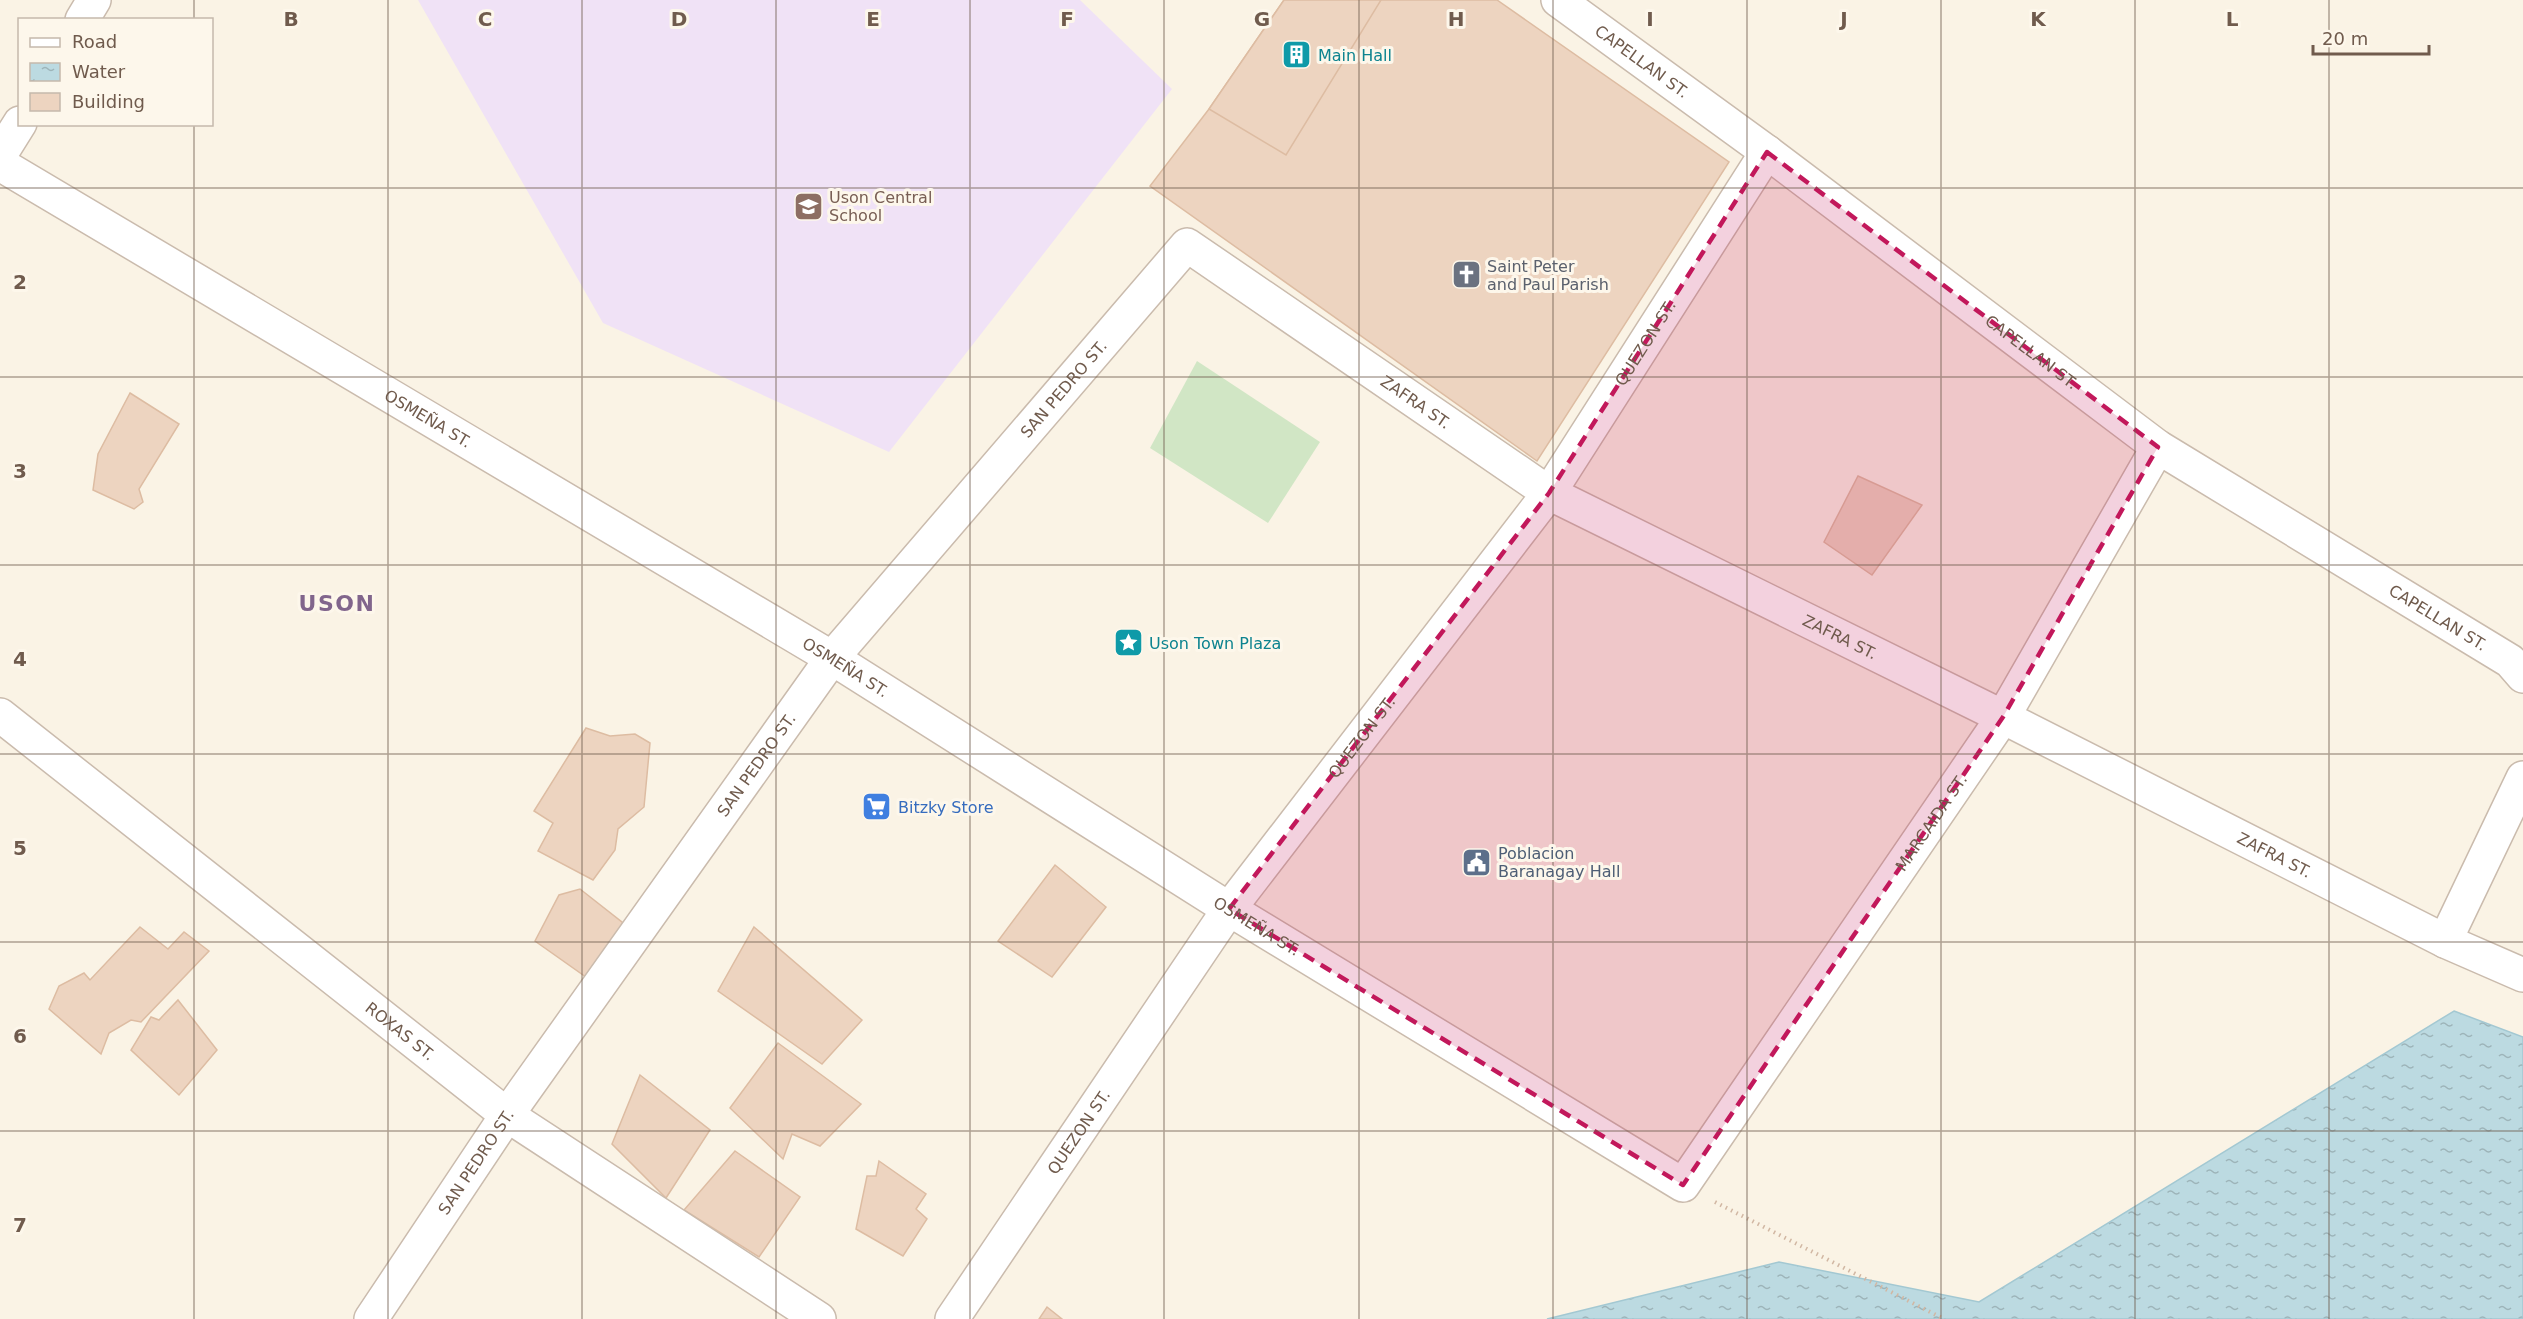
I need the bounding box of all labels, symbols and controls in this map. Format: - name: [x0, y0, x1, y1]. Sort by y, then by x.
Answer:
- text: B: [283, 7, 299, 31]
- text: C: [478, 7, 492, 31]
- text: D: [671, 7, 687, 31]
- text: E: [866, 7, 880, 31]
- text: F: [1060, 7, 1074, 31]
- text: G: [1254, 7, 1270, 31]
- text: H: [1448, 7, 1464, 31]
- text: I: [1646, 7, 1654, 31]
- text: J: [1838, 7, 1848, 31]
- text: K: [2030, 7, 2047, 31]
- text: L: [2226, 7, 2239, 31]
- legend: [18, 18, 213, 126]
- scale bar: [2313, 18, 2428, 56]
- street label: CAPELLAN ST.: [1592, 21, 1693, 102]
- text: 20 m: [2322, 28, 2368, 49]
- text: Road: [72, 31, 117, 52]
- building icon: Main Hall: [1281, 39, 1313, 71]
- place label: Main Hall: [1318, 46, 1392, 65]
- text: Water: [72, 61, 126, 82]
- text: Building: [72, 91, 145, 112]
- place label: Uson Central School: [829, 188, 932, 225]
- school or university icon: Uson Central School: [792, 190, 824, 222]
- place label: Saint Peter and Paul Parish: [1487, 257, 1609, 294]
- church icon: Saint Peter and Paul Parish: [1450, 259, 1482, 291]
- text: 2: [13, 270, 27, 294]
- street label: QUEZON ST.: [1611, 296, 1680, 389]
- street label: CAPELLAN ST.: [1982, 311, 2082, 393]
- street label: SAN PEDRO ST.: [1016, 336, 1111, 441]
- street label: ZAFRA ST.: [1377, 371, 1455, 432]
- street label: OSMEÑA ST.: [381, 385, 475, 451]
- text: 3: [13, 459, 27, 483]
- street label: CAPELLAN ST.: [2386, 580, 2491, 654]
- district label: USON: [299, 591, 375, 616]
- street label: ZAFRA ST.: [1800, 610, 1881, 663]
- place icon: Uson Town Plaza: [1112, 627, 1144, 659]
- street label: OSMEÑA ST.: [799, 633, 892, 701]
- place label: Uson Town Plaza: [1149, 634, 1281, 653]
- text: 4: [13, 647, 27, 671]
- street label: QUEZON ST.: [1324, 692, 1399, 782]
- street label: SAN PEDRO ST.: [713, 709, 799, 820]
- street label: MARCAIDA ST.: [1891, 770, 1971, 874]
- supermarket icon: Bitzky Store: [861, 791, 893, 823]
- place label: Bitzky Store: [898, 798, 994, 817]
- street label: ZAFRA ST.: [2234, 828, 2315, 881]
- text: 5: [13, 836, 27, 860]
- place label: Poblacion Baranagay Hall: [1498, 844, 1620, 881]
- public building icon: Poblacion Baranagay Hall: [1461, 846, 1493, 878]
- street label: OSMEÑA ST.: [1210, 892, 1304, 960]
- street label: ROXAS ST.: [362, 998, 439, 1064]
- text: 6: [13, 1024, 27, 1048]
- street label: QUEZON ST.: [1043, 1086, 1114, 1178]
- street label: SAN PEDRO ST.: [434, 1105, 518, 1218]
- text: 7: [13, 1213, 27, 1237]

